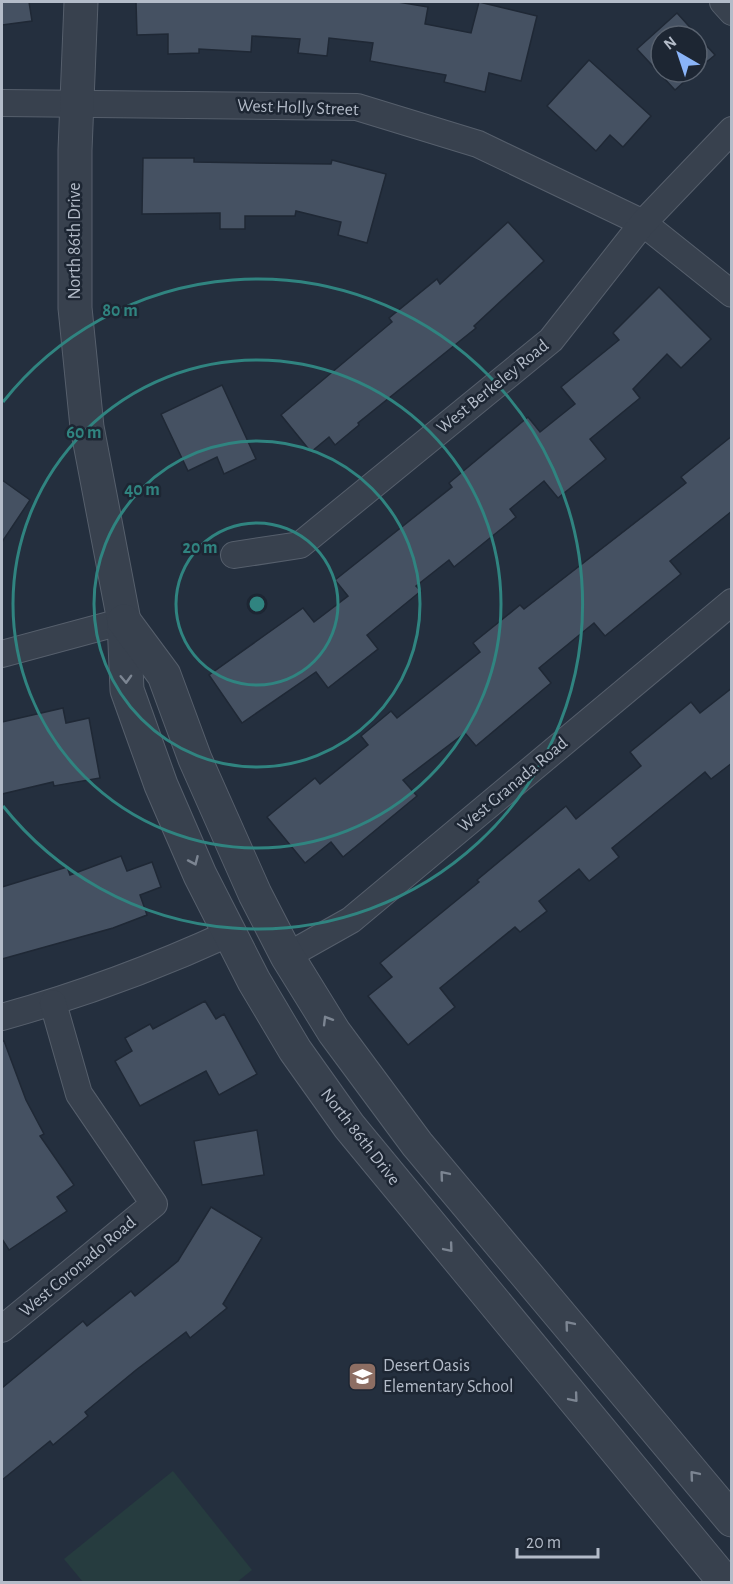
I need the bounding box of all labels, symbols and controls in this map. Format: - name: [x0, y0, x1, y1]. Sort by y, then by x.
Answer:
- north arrow: [649, 24, 709, 84]
- text: N: [661, 33, 680, 53]
- street label: West Holly Street: [237, 97, 359, 119]
- street label: North 86th Drive: [66, 183, 84, 299]
- text: 80 m: [102, 302, 138, 320]
- street label: West Berkeley Road: [434, 337, 552, 437]
- text: 60 m: [66, 424, 102, 442]
- text: 40 m: [124, 481, 160, 499]
- text: 20 m: [182, 539, 218, 557]
- centre of rings: [247, 594, 267, 614]
- one-way arrow: [120, 675, 133, 684]
- street label: West Granada Road: [455, 734, 571, 836]
- one-way arrow: [187, 855, 199, 866]
- one-way arrow: [322, 1016, 334, 1026]
- street label: North 86th Drive: [317, 1085, 403, 1189]
- one-way arrow: [440, 1171, 451, 1182]
- street label: West Coronado Road: [16, 1213, 140, 1321]
- one-way arrow: [442, 1241, 453, 1252]
- one-way arrow: [565, 1321, 576, 1332]
- place label: Desert Oasis Elementary School: [383, 1357, 514, 1396]
- school or university icon: Desert Oasis Elementary School: [346, 1360, 378, 1392]
- one-way arrow: [566, 1391, 577, 1402]
- one-way arrow: [690, 1471, 701, 1482]
- scale bar: [517, 1521, 598, 1559]
- text: 20 m: [526, 1534, 561, 1552]

